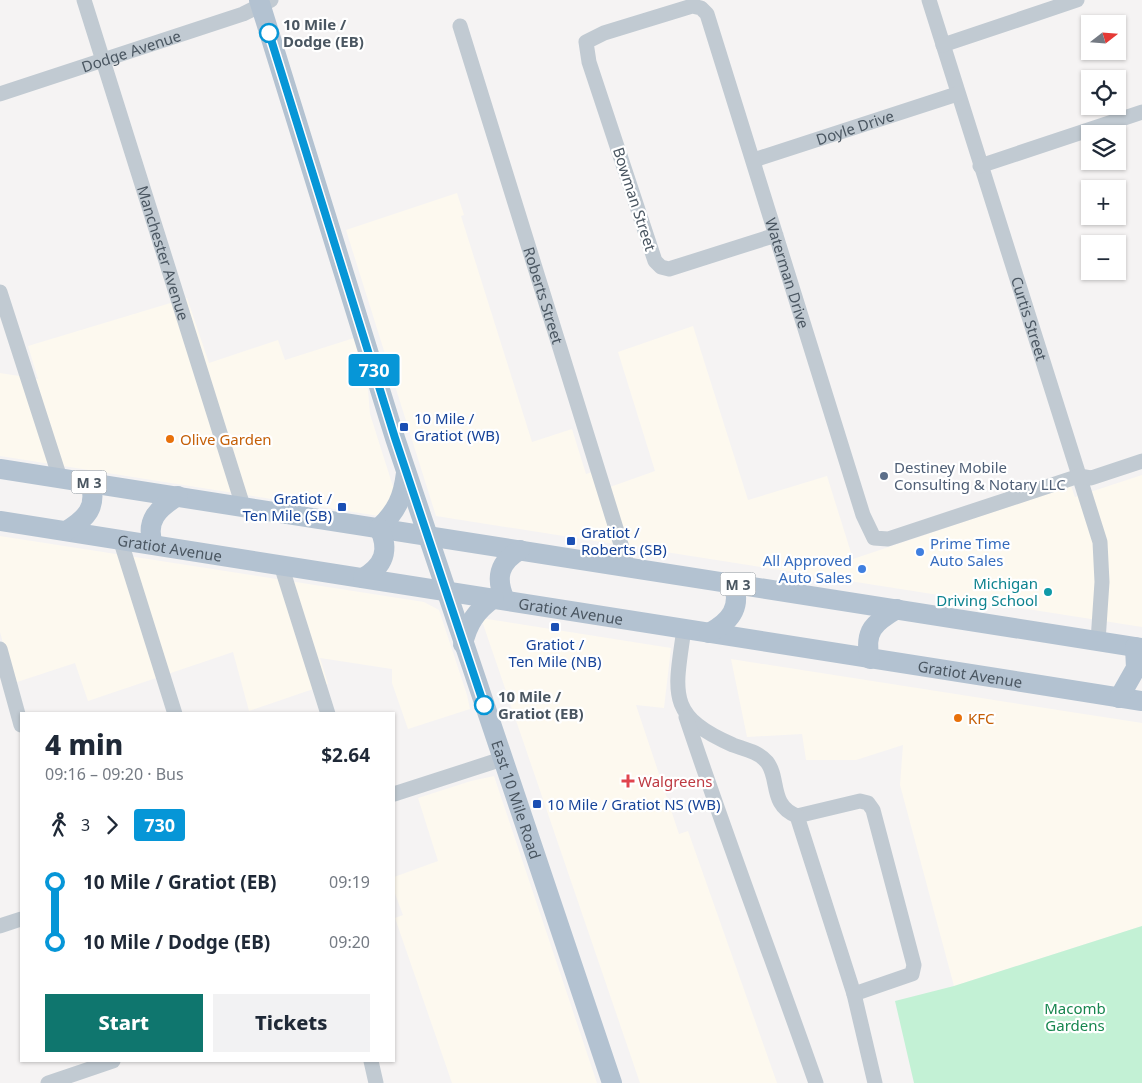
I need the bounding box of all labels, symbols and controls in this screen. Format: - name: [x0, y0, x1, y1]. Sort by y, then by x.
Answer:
- place label: 10 Mile / Dodge (EB): [283, 14, 364, 51]
- north arrow: [1081, 15, 1126, 60]
- map controls: [1081, 15, 1126, 280]
- marker: 10 Mile / Dodge (EB): [259, 23, 279, 43]
- street label: Dodge Avenue: [79, 25, 183, 77]
- button: locate: [1081, 70, 1126, 115]
- street label: Doyle Drive: [813, 105, 896, 149]
- button: layers: [1081, 125, 1126, 170]
- street label: Bowman Street: [609, 145, 661, 254]
- button: +: [1081, 180, 1126, 225]
- street label: Manchester Avenue: [133, 183, 194, 323]
- street label: Waterman Drive: [761, 215, 814, 331]
- button: −: [1081, 235, 1126, 280]
- street label: Roberts Street: [519, 244, 568, 347]
- street label: Curtis Street: [1007, 274, 1052, 364]
- line badge: 730: [345, 354, 403, 386]
- text: 730: [359, 358, 389, 382]
- place label: 10 Mile / Gratiot (WB): [414, 408, 500, 445]
- marker: 10 Mile / Gratiot (WB): [398, 421, 410, 433]
- place label: Olive Garden: [180, 429, 272, 449]
- marker: Olive Garden: [164, 433, 176, 445]
- place label: Destiney Mobile Consulting & Notary LLC: [894, 457, 1066, 494]
- marker: Destiney Mobile Consulting & Notary LLC: [878, 470, 890, 482]
- road number: M 3: [72, 471, 106, 494]
- place label: Gratiot / Ten Mile (SB): [242, 488, 332, 525]
- marker: Gratiot / Ten Mile (SB): [336, 501, 348, 513]
- place label: Gratiot / Roberts (SB): [581, 522, 667, 559]
- street label: Gratiot Avenue: [116, 530, 224, 566]
- place label: Prime Time Auto Sales: [930, 533, 1010, 570]
- marker: Gratiot / Roberts (SB): [565, 535, 577, 547]
- marker: Prime Time Auto Sales: [914, 546, 926, 558]
- place label: All Approved Auto Sales: [763, 550, 852, 587]
- marker: All Approved Auto Sales: [856, 563, 868, 575]
- road number: M 3: [720, 572, 756, 596]
- place label: Michigan Driving School: [936, 573, 1038, 610]
- marker: Michigan Driving School: [1042, 586, 1054, 598]
- street label: Gratiot Avenue: [517, 593, 625, 629]
- marker: Gratiot / Ten Mile (NB): [549, 621, 561, 633]
- place label: Gratiot / Ten Mile (NB): [509, 634, 601, 671]
- street label: Gratiot Avenue: [916, 656, 1024, 692]
- place label: 10 Mile / Gratiot (EB): [498, 686, 584, 723]
- marker: 10 Mile / Gratiot (EB): [474, 695, 494, 715]
- place label: KFC: [968, 708, 995, 728]
- marker: KFC: [952, 712, 964, 724]
- text: 4 min: [45, 725, 123, 763]
- street label: East 10 Mile Road: [487, 737, 546, 862]
- text: $2.64: [321, 742, 370, 768]
- text: 09:16 – 09:20 · Bus: [45, 763, 184, 785]
- place label: Walgreens: [638, 771, 712, 791]
- marker: Walgreens: [622, 775, 634, 787]
- place label: 10 Mile / Gratiot NS (WB): [547, 794, 720, 814]
- marker: 10 Mile / Gratiot NS (WB): [531, 798, 543, 810]
- icon: walk: [45, 811, 73, 839]
- icon: forward: [98, 811, 126, 839]
- text: 730: [144, 813, 175, 837]
- text: 3: [81, 814, 90, 836]
- text: 10 Mile / Gratiot (EB): [83, 869, 276, 895]
- text: 09:19: [329, 871, 370, 893]
- text: 10 Mile / Dodge (EB): [83, 929, 270, 955]
- text: 09:20: [329, 931, 370, 953]
- button: Start: [45, 994, 203, 1052]
- button: Tickets: [213, 994, 370, 1052]
- park label: Macomb Gardens: [1044, 998, 1106, 1035]

